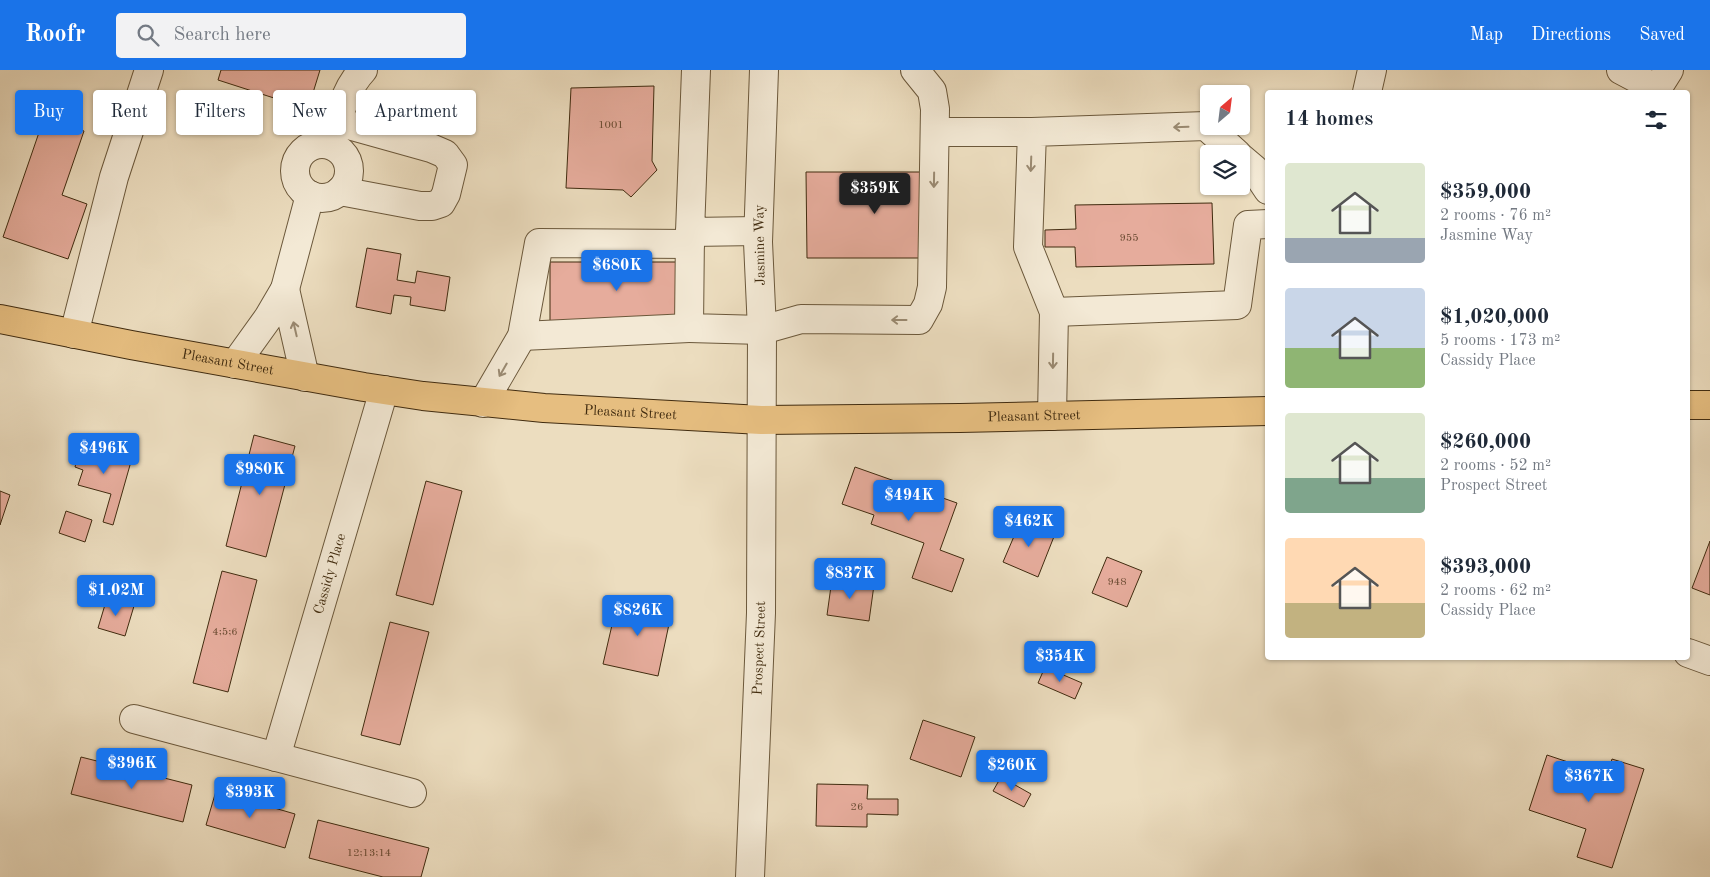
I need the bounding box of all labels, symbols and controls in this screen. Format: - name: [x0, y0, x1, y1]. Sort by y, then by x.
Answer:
- search box: [116, 13, 466, 58]
- icon: search: [134, 21, 162, 49]
- text: Roofr: [25, 23, 86, 47]
- text: Search here: [174, 26, 271, 45]
- text: Map: [1470, 26, 1503, 44]
- text: Directions: [1531, 26, 1611, 44]
- text: Saved: [1639, 26, 1685, 44]
- north arrow: [1200, 85, 1250, 135]
- map controls: [1200, 85, 1250, 195]
- chip: Buy: [15, 90, 83, 135]
- chip: Rent: [93, 90, 166, 135]
- chip: Filters: [176, 90, 263, 135]
- chip: New: [273, 90, 346, 135]
- chip: Apartment: [356, 90, 476, 135]
- icon: filters: [1642, 106, 1670, 134]
- text: 14 homes: [1285, 109, 1373, 130]
- house number: 1001: [598, 120, 624, 131]
- one-way arrow: [1173, 123, 1189, 132]
- button: layers: [1200, 145, 1250, 195]
- one-way arrow: [1027, 155, 1036, 171]
- pin: $359K: [840, 172, 910, 215]
- one-way arrow: [929, 172, 939, 188]
- text: $359K: [850, 181, 900, 197]
- text: $359,000: [1440, 182, 1531, 203]
- icon: home: [1325, 183, 1385, 243]
- street label: Jasmine Way: [752, 204, 768, 286]
- text: 2 rooms · 76 m²: [1440, 208, 1551, 224]
- text: Jasmine Way: [1440, 228, 1533, 244]
- house number: 955: [1119, 233, 1139, 244]
- pin: $680K: [582, 250, 652, 292]
- text: $680K: [592, 258, 642, 274]
- text: $1,020,000: [1440, 307, 1549, 328]
- icon: home: [1325, 308, 1385, 368]
- one-way arrow: [891, 315, 908, 325]
- one-way arrow: [290, 322, 299, 338]
- text: 5 rooms · 173 m²: [1440, 333, 1560, 349]
- street label: Pleasant Street: [181, 347, 275, 378]
- one-way arrow: [1048, 353, 1057, 369]
- text: Cassidy Place: [1440, 353, 1536, 369]
- one-way arrow: [497, 362, 507, 376]
- street label: Pleasant Street: [583, 403, 677, 422]
- street label: Pleasant Street: [987, 408, 1081, 424]
- pin: $496K: [69, 432, 139, 475]
- text: $260,000: [1440, 432, 1531, 453]
- icon: home: [1325, 433, 1385, 493]
- text: $496K: [79, 441, 129, 457]
- pin: $980K: [225, 454, 295, 496]
- text: 2 rooms · 52 m²: [1440, 458, 1551, 474]
- text: $980K: [235, 462, 285, 478]
- text: Prospect Street: [1440, 478, 1547, 494]
- pin: $494K: [874, 480, 944, 522]
- text: $494K: [884, 488, 934, 504]
- pin: $462K: [994, 506, 1064, 548]
- text: $462K: [1004, 514, 1054, 530]
- street label: Cassidy Place: [311, 532, 348, 616]
- text: $393,000: [1440, 557, 1531, 578]
- pin: $837K: [815, 558, 885, 600]
- icon: home: [1325, 558, 1385, 618]
- text: $837K: [825, 566, 875, 582]
- pin: $1.02M: [75, 574, 157, 617]
- house number: 948: [1107, 577, 1127, 588]
- text: $1.02M: [88, 583, 144, 599]
- text: 2 rooms · 62 m²: [1440, 583, 1551, 599]
- pin: $826K: [603, 594, 673, 637]
- street label: Prospect Street: [751, 601, 768, 696]
- text: $826K: [613, 603, 663, 619]
- text: Cassidy Place: [1440, 603, 1536, 619]
- house number: 4;5;6: [212, 627, 238, 638]
- pin: $354K: [1025, 640, 1095, 683]
- text: $354K: [1035, 649, 1085, 665]
- pin: $396K: [97, 748, 167, 790]
- pin: $260K: [977, 750, 1047, 792]
- text: $396K: [107, 756, 157, 772]
- text: $260K: [987, 758, 1037, 774]
- pin: $367K: [1554, 760, 1624, 803]
- text: $367K: [1564, 769, 1614, 785]
- pin: $393K: [215, 776, 285, 819]
- text: $393K: [225, 785, 275, 801]
- house number: 26: [851, 802, 863, 813]
- house number: 12;13;14: [347, 848, 391, 859]

